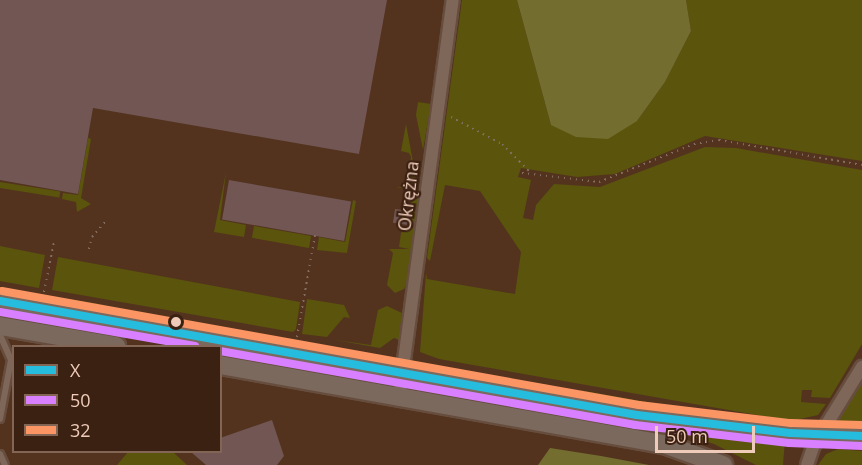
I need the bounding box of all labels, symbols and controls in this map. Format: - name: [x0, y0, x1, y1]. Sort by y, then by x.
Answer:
- street label: Okrężna: [393, 160, 423, 232]
- unlabelled marker: [170, 316, 182, 328]
- legend: [12, 345, 222, 453]
- text: X: [70, 358, 80, 382]
- text: 50: [70, 388, 91, 412]
- scale bar: [658, 414, 758, 452]
- text: 32: [70, 418, 91, 442]
- text: 50 m: [666, 424, 708, 448]

